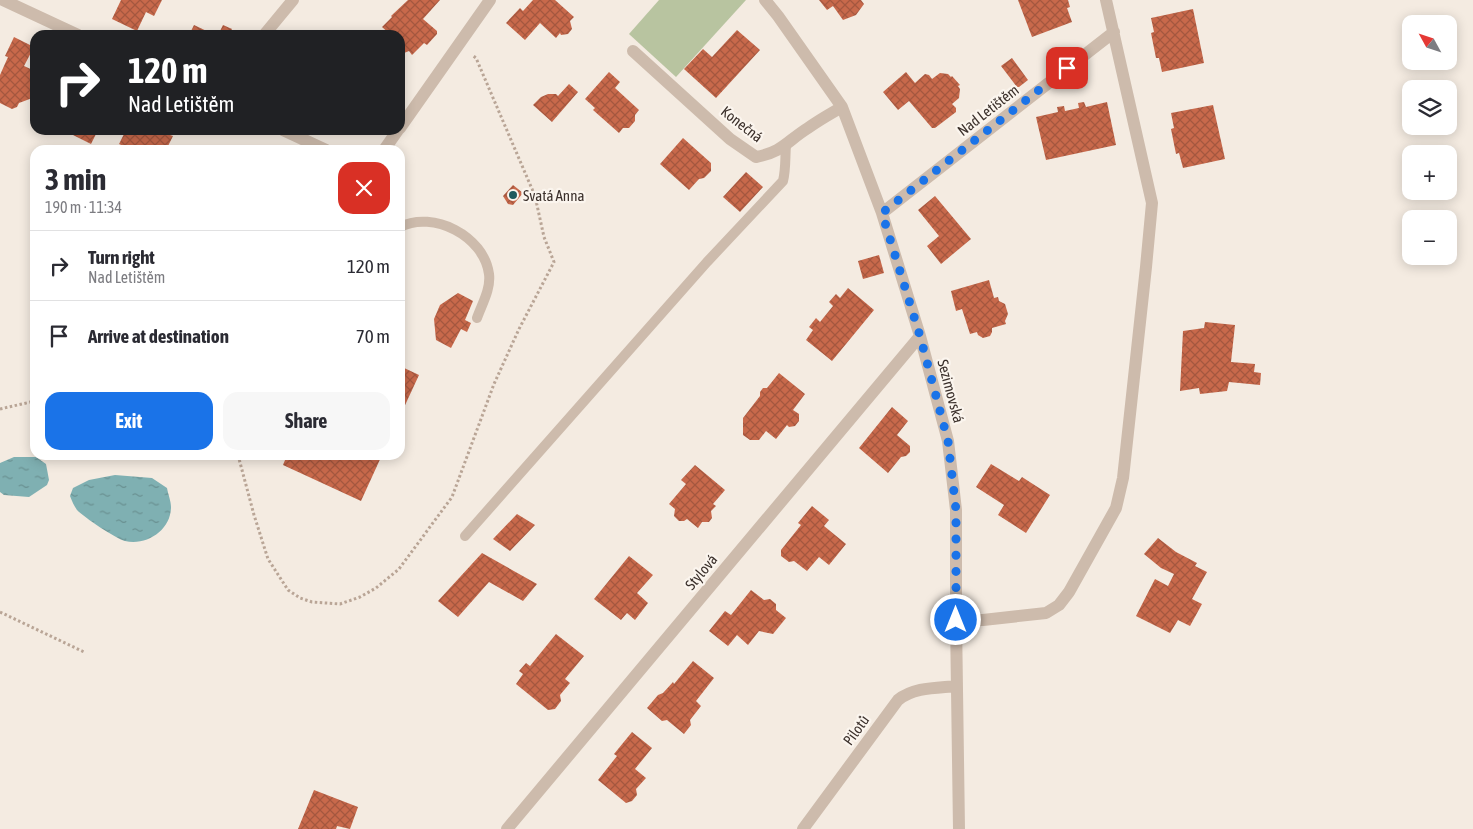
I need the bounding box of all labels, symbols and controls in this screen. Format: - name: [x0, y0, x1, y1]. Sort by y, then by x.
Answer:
- north arrow: [1402, 15, 1458, 70]
- map controls: [1402, 15, 1457, 265]
- pin: [1046, 47, 1088, 89]
- icon: right: [45, 50, 110, 115]
- text: 120 m: [128, 50, 207, 90]
- icon: arrive: [1053, 54, 1081, 82]
- button: layers: [1402, 80, 1457, 135]
- street label: Nad Letištěm: [954, 81, 1022, 139]
- text: Nad Letištěm: [128, 91, 234, 117]
- street label: Konečná: [718, 103, 766, 145]
- button: +: [1402, 145, 1457, 200]
- text: 3 min: [45, 162, 106, 196]
- button: close: [338, 162, 390, 214]
- place label: Svatá Anna: [523, 187, 584, 204]
- marker: Svatá Anna: [507, 189, 519, 201]
- text: 190 m · 11:34: [45, 198, 122, 216]
- button: −: [1402, 210, 1457, 265]
- text: Turn right: [88, 246, 155, 268]
- icon: right: [45, 252, 73, 280]
- text: 120 m: [347, 255, 390, 277]
- text: Nad Letištěm: [88, 268, 165, 286]
- icon: arrive: [45, 322, 73, 350]
- text: Arrive at destination: [88, 325, 229, 347]
- text: 70 m: [356, 325, 390, 347]
- street label: Sezimovská: [934, 358, 968, 424]
- button: Exit: [45, 392, 213, 450]
- button: Share: [223, 392, 390, 450]
- street label: Stylová: [681, 551, 721, 593]
- position arrow: [929, 593, 981, 645]
- street label: Pilotů: [839, 712, 873, 748]

